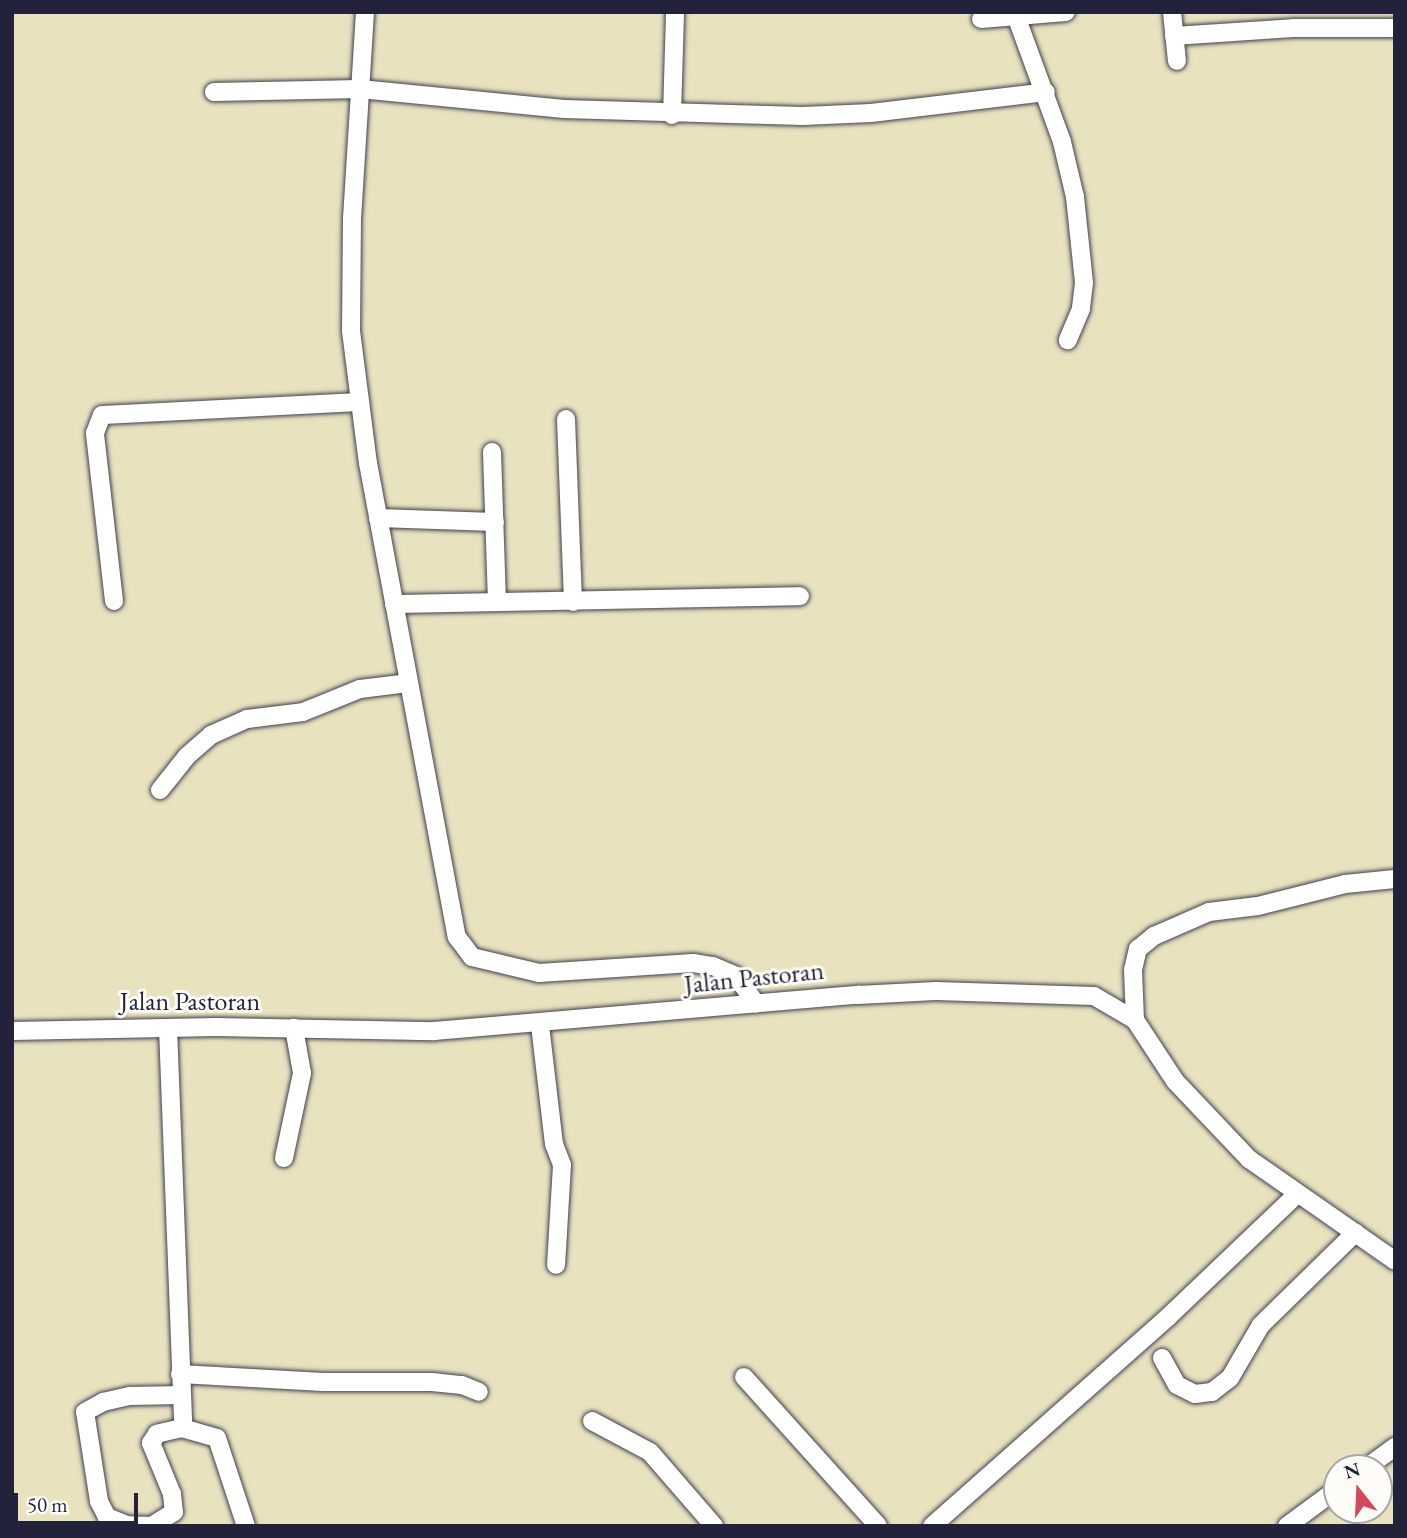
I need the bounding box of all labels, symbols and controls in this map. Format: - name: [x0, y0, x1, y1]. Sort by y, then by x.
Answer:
- street label: Jalan Pastoran: [683, 955, 825, 1001]
- street label: Jalan Pastoran: [120, 986, 260, 1018]
- north arrow: [1323, 1454, 1393, 1524]
- text: N: [1341, 1456, 1363, 1485]
- scale bar: [18, 1478, 142, 1522]
- text: 50 m: [27, 1491, 68, 1518]

